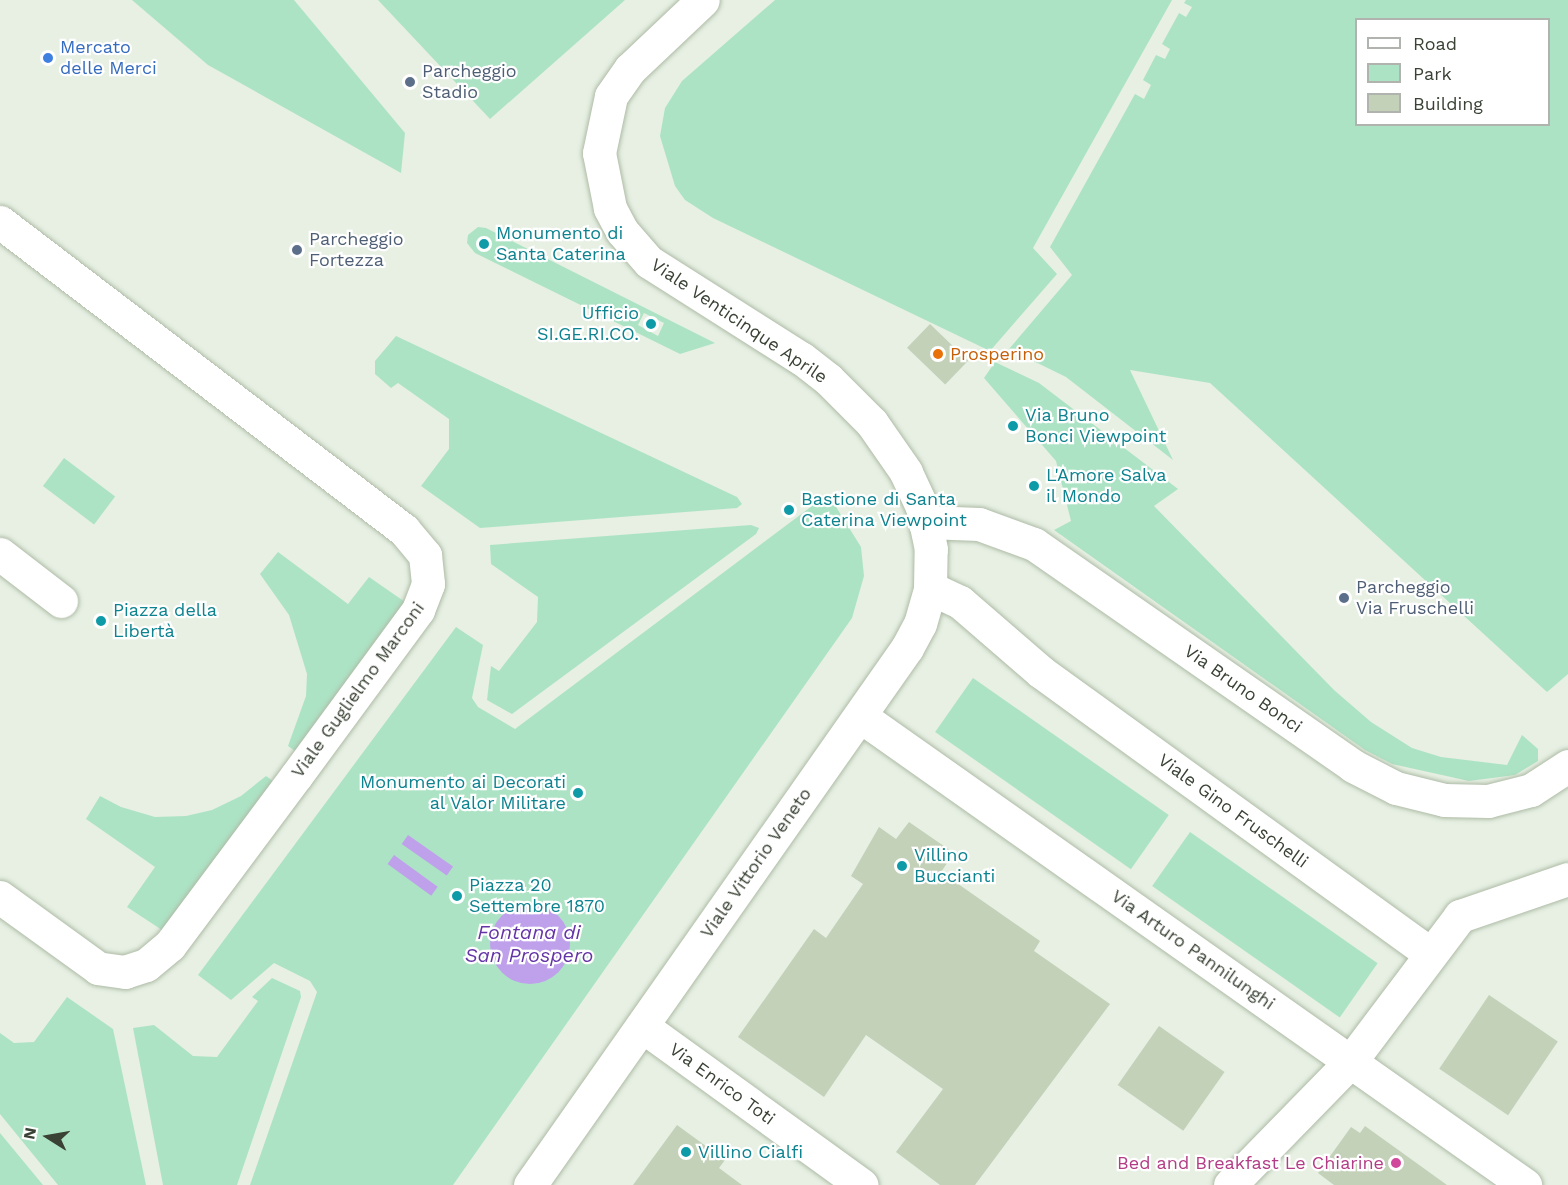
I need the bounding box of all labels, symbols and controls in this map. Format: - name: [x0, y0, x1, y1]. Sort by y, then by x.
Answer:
- legend: [1355, 18, 1550, 126]
- text: Road: [1413, 33, 1457, 54]
- place label: Mercato delle Merci: [60, 37, 157, 80]
- marker: Mercato delle Merci: [41, 51, 55, 65]
- place label: Parcheggio Stadio: [422, 61, 517, 104]
- text: Park: [1413, 63, 1452, 84]
- marker: Parcheggio Stadio: [403, 75, 417, 89]
- text: Building: [1413, 93, 1483, 114]
- place label: Monumento di Santa Caterina: [496, 223, 626, 266]
- place label: Parcheggio Fortezza: [309, 229, 404, 272]
- marker: Monumento di Santa Caterina: [477, 237, 491, 251]
- marker: Parcheggio Fortezza: [290, 243, 304, 257]
- street label: Viale Venticinque Aprile: [646, 254, 832, 388]
- place label: Ufficio SI.GE.RI.CO.: [537, 303, 639, 346]
- marker: Ufficio SI.GE.RI.CO.: [644, 317, 658, 331]
- place label: Prosperino: [950, 343, 1044, 365]
- marker: Prosperino: [931, 347, 945, 361]
- place label: Via Bruno Bonci Viewpoint: [1025, 405, 1167, 448]
- marker: Via Bruno Bonci Viewpoint: [1006, 419, 1020, 433]
- place label: L'Amore Salva il Mondo: [1046, 465, 1166, 508]
- marker: L'Amore Salva il Mondo: [1027, 479, 1041, 493]
- place label: Bastione di Santa Caterina Viewpoint: [801, 489, 968, 532]
- marker: Bastione di Santa Caterina Viewpoint: [782, 503, 796, 517]
- place label: Parcheggio Via Fruschelli: [1356, 577, 1474, 620]
- marker: Parcheggio Via Fruschelli: [1337, 591, 1351, 605]
- street label: Viale Guglielmo Marconi: [287, 598, 429, 782]
- place label: Piazza della Libertà: [113, 600, 217, 642]
- marker: Piazza della Libertà: [94, 614, 108, 628]
- street label: Via Bruno Bonci: [1180, 640, 1306, 738]
- street label: Viale Gino Fruschelli: [1154, 749, 1312, 873]
- place label: Monumento ai Decorati al Valor Militare: [360, 772, 566, 814]
- street label: Viale Vittorio Veneto: [696, 783, 816, 943]
- marker: Monumento ai Decorati al Valor Militare: [571, 786, 585, 800]
- place label: Villino Buccianti: [914, 845, 995, 888]
- marker: Villino Buccianti: [895, 859, 909, 873]
- place label: Piazza 20 Settembre 1870: [469, 875, 605, 918]
- street label: Via Arturo Pannilunghi: [1107, 885, 1279, 1015]
- marker: Piazza 20 Settembre 1870: [450, 889, 464, 903]
- water label: Fontana di San Prospero: [465, 921, 593, 968]
- street label: Via Enrico Toti: [665, 1038, 779, 1130]
- north arrow: [18, 1107, 78, 1167]
- text: N: [19, 1126, 40, 1141]
- place label: Villino Cialfi: [698, 1141, 803, 1163]
- marker: Villino Cialfi: [679, 1145, 693, 1159]
- place label: Bed and Breakfast Le Chiarine: [1117, 1152, 1384, 1174]
- marker: Bed and Breakfast Le Chiarine: [1389, 1156, 1403, 1170]

